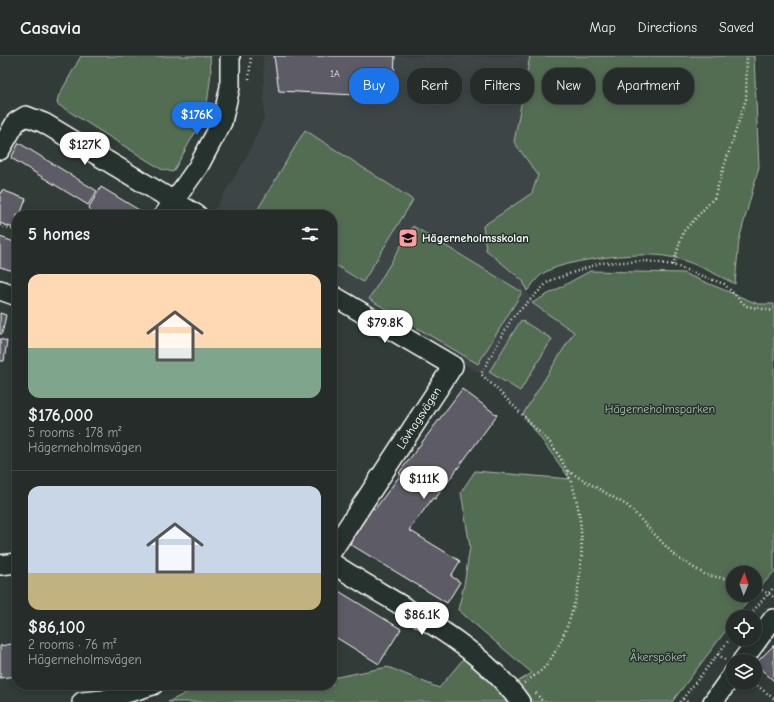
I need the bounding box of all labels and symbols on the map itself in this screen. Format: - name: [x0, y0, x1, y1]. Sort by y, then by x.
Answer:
- house number: 1A: [330, 68, 340, 80]
- pin: $176K: [169, 102, 225, 136]
- pin: $127K: [57, 132, 113, 166]
- school or university icon: Hägerneholmsskolan: [397, 227, 419, 249]
- place label: Hägerneholmsskolan: [422, 231, 529, 245]
- pin: $79.8K: [352, 310, 418, 344]
- street label: Lövhagsvägen: [394, 384, 444, 452]
- park label: Hägerneholmsparken: [605, 402, 715, 416]
- pin: $111K: [396, 466, 452, 500]
- north arrow: [726, 566, 762, 602]
- pin: $86.1K: [389, 602, 455, 636]
- park label: Åkerspöket: [630, 649, 687, 664]

